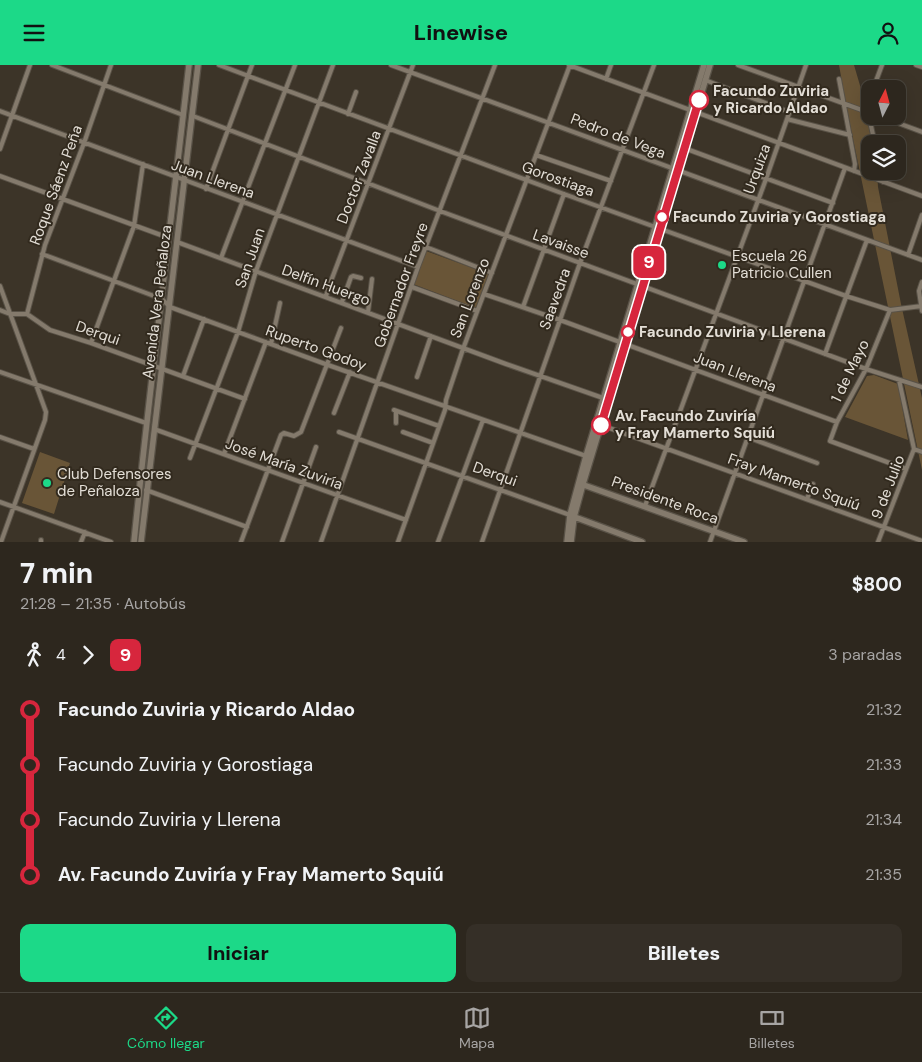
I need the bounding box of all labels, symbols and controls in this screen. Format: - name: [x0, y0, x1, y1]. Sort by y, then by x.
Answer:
- text: Linewise: [414, 18, 508, 47]
- icon: menu: [20, 19, 48, 47]
- icon: person: [874, 19, 902, 47]
- north arrow: [861, 80, 906, 125]
- map controls: [861, 80, 906, 180]
- place label: Facundo Zuviria y Ricardo Aldao: [713, 81, 829, 118]
- marker: Facundo Zuviria y Ricardo Aldao: [689, 90, 709, 110]
- street label: Pedro de Vega: [568, 109, 668, 163]
- street label: Roque Sáenz Peña: [25, 122, 87, 248]
- street label: Doctor Zavalla: [332, 128, 386, 226]
- button: layers: [861, 135, 906, 180]
- street label: Urquiza: [739, 141, 775, 197]
- street label: Juan Llerena: [169, 155, 257, 203]
- street label: Gorostiaga: [519, 157, 597, 201]
- place label: Facundo Zuviria y Gorostiaga: [673, 207, 886, 227]
- marker: Facundo Zuviria y Gorostiaga: [655, 210, 669, 224]
- street label: Gobernador Freyre: [369, 220, 433, 350]
- street label: Avenida Vera Peñaloza: [138, 224, 176, 380]
- street label: San Juan: [230, 225, 270, 291]
- street label: Lavaisse: [530, 225, 592, 263]
- line badge: 9: [633, 246, 665, 278]
- place label: Escuela 26 Patricio Cullen: [732, 246, 832, 283]
- text: 9: [643, 250, 655, 274]
- street label: San Lorenzo: [446, 255, 494, 341]
- marker: Escuela 26 Patricio Cullen: [716, 259, 728, 271]
- street label: Delfín Huergo: [279, 260, 373, 310]
- street label: Saavedra: [535, 266, 575, 332]
- street label: Derqui: [73, 316, 123, 350]
- street label: Ruperto Godoy: [263, 321, 370, 376]
- place label: Facundo Zuviria y Llerena: [639, 322, 826, 342]
- marker: Facundo Zuviria y Llerena: [621, 325, 635, 339]
- street label: 1 de Mayo: [826, 336, 874, 406]
- street label: Juan Llerena: [691, 347, 779, 397]
- place label: Av. Facundo Zuviría y Fray Mamerto Squiú: [615, 406, 775, 443]
- marker: Av. Facundo Zuviría y Fray Mamerto Squiú: [591, 415, 611, 435]
- street label: José María Zuviría: [223, 433, 345, 495]
- street label: Fray Mamerto Squiú: [725, 449, 863, 515]
- street label: 9 de Julio: [867, 452, 909, 522]
- street label: Derqui: [470, 457, 520, 491]
- place label: Club Defensores de Peñaloza: [57, 464, 172, 501]
- street label: Presidente Roca: [609, 471, 721, 529]
- marker: Club Defensores de Peñaloza: [41, 477, 53, 489]
- text: 7 min: [20, 555, 93, 592]
- text: $800: [852, 572, 902, 597]
- text: 21:28 – 21:35 · Autobús: [20, 593, 186, 614]
- icon: walk: [20, 641, 48, 669]
- icon: forward: [74, 641, 102, 669]
- text: 9: [120, 643, 131, 667]
- text: 4: [56, 644, 66, 665]
- text: 3 paradas: [828, 644, 902, 665]
- text: Facundo Zuviria y Ricardo Aldao: [58, 697, 355, 722]
- text: 21:32: [866, 699, 902, 720]
- text: Facundo Zuviria y Gorostiaga: [58, 752, 313, 777]
- text: 21:33: [866, 754, 902, 775]
- text: Facundo Zuviria y Llerena: [58, 807, 281, 832]
- text: 21:34: [865, 809, 902, 830]
- text: Av. Facundo Zuviría y Fray Mamerto Squiú: [58, 862, 444, 887]
- text: 21:35: [865, 864, 902, 885]
- button: Iniciar: [20, 924, 456, 982]
- button: Billetes: [466, 924, 902, 982]
- tab: Cómo llegar: [127, 1004, 205, 1052]
- tab: Mapa: [459, 1004, 495, 1052]
- tab: Billetes: [749, 1004, 795, 1052]

